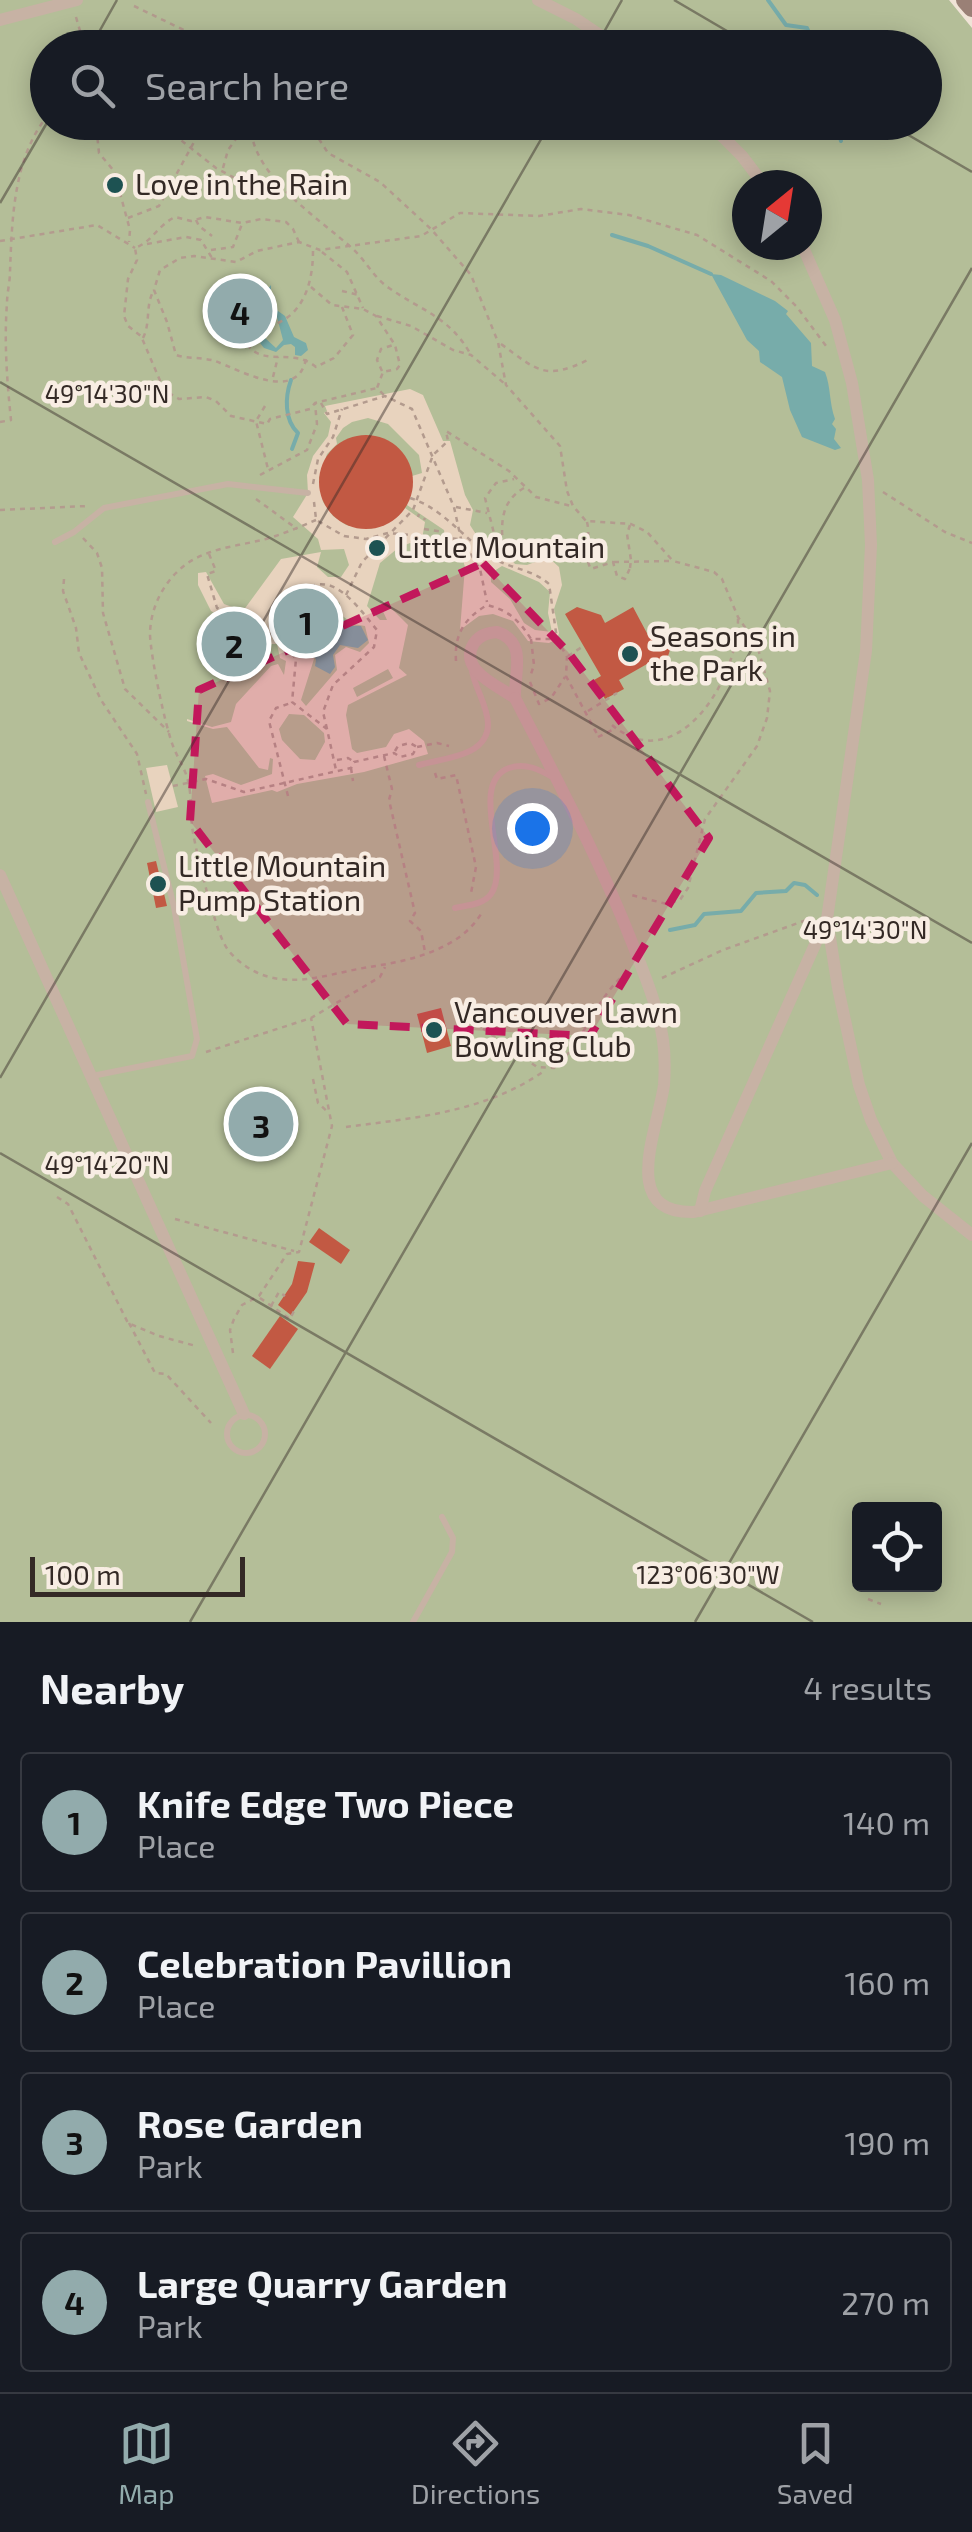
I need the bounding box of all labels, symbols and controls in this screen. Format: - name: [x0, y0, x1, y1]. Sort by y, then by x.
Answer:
- search box: [30, 30, 942, 140]
- icon: search: [65, 58, 120, 113]
- text: Search here: [145, 62, 349, 108]
- place label: Love in the Rain: [135, 165, 348, 201]
- north arrow: [732, 170, 822, 260]
- marker: Love in the Rain: [104, 174, 126, 196]
- pin: 4: [208, 274, 272, 348]
- text: 49°14'30"N: [45, 378, 169, 408]
- place label: Little Mountain: [397, 528, 605, 564]
- marker: Little Mountain: [366, 537, 388, 559]
- pin: 1: [274, 584, 338, 658]
- pin: 2: [202, 606, 266, 682]
- place label: Seasons in the Park: [650, 617, 796, 687]
- marker: Seasons in the Park: [619, 643, 641, 665]
- your location: [507, 803, 558, 854]
- place label: Little Mountain Pump Station: [178, 847, 386, 917]
- marker: Little Mountain Pump Station: [147, 873, 169, 895]
- text: 49°14'30"N: [803, 914, 927, 944]
- place label: Vancouver Lawn Bowling Club: [454, 993, 678, 1063]
- marker: Vancouver Lawn Bowling Club: [423, 1019, 445, 1041]
- pin: 3: [228, 1086, 294, 1162]
- text: 49°14'20"N: [45, 1149, 169, 1179]
- map controls: [852, 1502, 942, 1592]
- button: locate: [852, 1502, 942, 1592]
- scale bar: [30, 1552, 245, 1596]
- text: 100 m: [45, 1557, 121, 1591]
- text: 123°06'30"W: [636, 1559, 780, 1589]
- text: Nearby: [40, 1662, 184, 1712]
- text: 4 results: [803, 1668, 932, 1706]
- text: Knife Edge Two Piece: [137, 1780, 514, 1826]
- text: 1: [68, 1803, 81, 1841]
- text: 140 m: [843, 1803, 930, 1841]
- text: Place: [137, 1826, 216, 1864]
- text: Celebration Pavillion: [137, 1940, 512, 1986]
- text: 2: [65, 1963, 84, 2001]
- text: 160 m: [844, 1963, 930, 2001]
- text: Place: [137, 1986, 216, 2024]
- text: Rose Garden: [137, 2100, 363, 2146]
- text: 3: [65, 2123, 84, 2161]
- text: 190 m: [844, 2123, 930, 2161]
- text: Park: [137, 2146, 202, 2184]
- text: Large Quarry Garden: [137, 2260, 508, 2306]
- text: 4: [64, 2283, 85, 2321]
- text: 270 m: [841, 2283, 930, 2321]
- text: Park: [137, 2306, 202, 2344]
- tab: Map: [118, 2416, 174, 2510]
- tab: Directions: [411, 2416, 540, 2510]
- tab: Saved: [777, 2416, 854, 2510]

